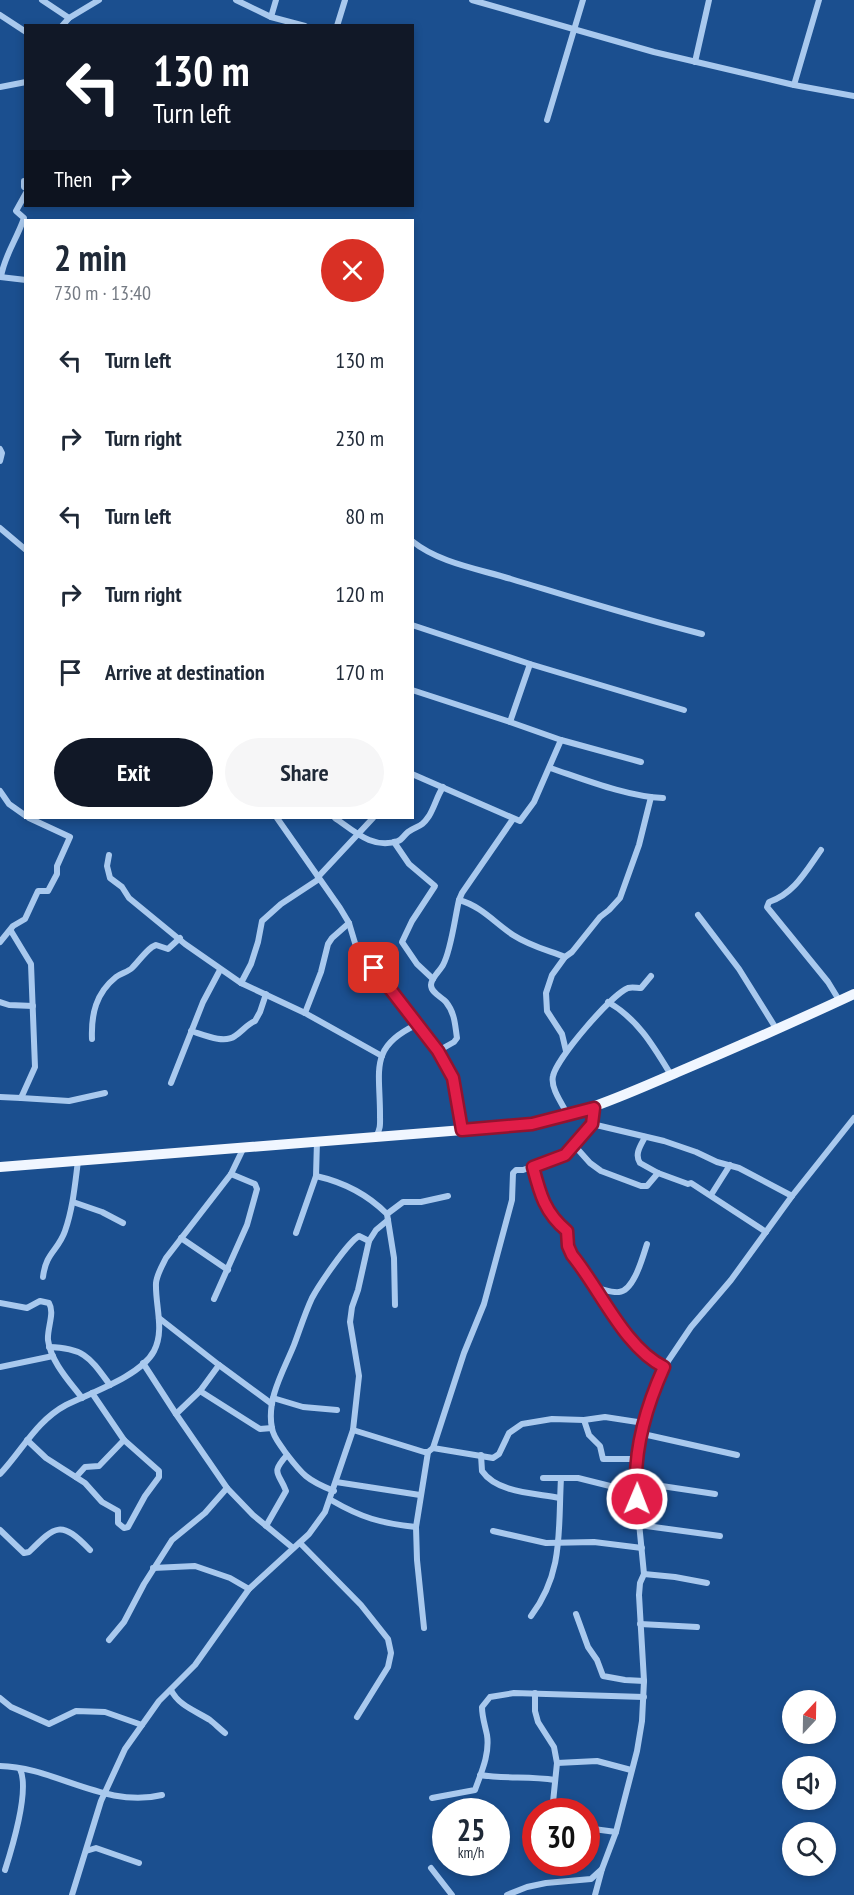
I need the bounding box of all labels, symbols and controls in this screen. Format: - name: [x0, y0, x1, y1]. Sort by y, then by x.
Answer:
- text: 130 m: [153, 43, 250, 98]
- icon: left: [54, 48, 132, 126]
- text: Turn left: [153, 96, 231, 130]
- icon: right: [104, 162, 137, 195]
- text: Then: [54, 165, 92, 193]
- text: 2 min: [54, 234, 127, 281]
- button: close: [321, 239, 384, 302]
- text: 730 m · 13:40: [54, 280, 151, 306]
- icon: left: [54, 344, 87, 377]
- text: Turn left: [105, 346, 171, 374]
- text: 130 m: [335, 346, 384, 374]
- icon: right: [54, 422, 87, 455]
- text: Turn right: [105, 424, 182, 452]
- text: 230 m: [335, 424, 384, 452]
- icon: left: [54, 500, 87, 533]
- text: Turn left: [105, 502, 171, 530]
- text: 80 m: [345, 502, 384, 530]
- icon: right: [54, 578, 87, 611]
- text: Turn right: [105, 580, 182, 608]
- text: 120 m: [335, 580, 384, 608]
- icon: arrive: [54, 656, 87, 689]
- text: Arrive at destination: [105, 658, 265, 686]
- text: 170 m: [335, 658, 384, 686]
- button: Exit: [54, 738, 213, 807]
- button: Share: [225, 738, 384, 807]
- pin: [348, 942, 399, 993]
- icon: arrive: [357, 951, 390, 984]
- position arrow: [605, 1467, 669, 1531]
- north arrow: [782, 1690, 836, 1744]
- map controls: [782, 1690, 836, 1876]
- button: sound: [782, 1756, 836, 1810]
- speed limit sign: 30: [522, 1798, 600, 1876]
- text: 25: [457, 1810, 485, 1849]
- button: search: [782, 1822, 836, 1876]
- text: km/h: [458, 1843, 484, 1862]

